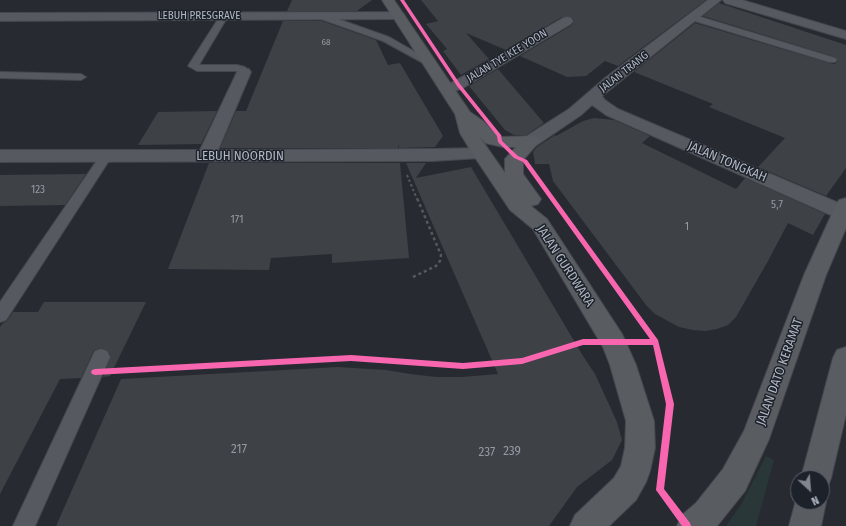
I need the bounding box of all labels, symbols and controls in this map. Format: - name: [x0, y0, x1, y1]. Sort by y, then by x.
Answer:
- street label: LEBUH PRESGRAVE: [158, 9, 240, 23]
- street label: JALAN TYE KEE YOON: [464, 27, 550, 85]
- house number: 68: [322, 37, 330, 47]
- street label: JALAN TRANG: [597, 49, 651, 95]
- street label: JALAN TONGKAH: [685, 138, 769, 186]
- street label: LEBUH NOORDIN: [196, 148, 284, 164]
- house number: 123: [31, 183, 45, 197]
- house number: 5,7: [771, 198, 783, 212]
- house number: 171: [231, 213, 243, 227]
- house number: 1: [685, 220, 689, 234]
- street label: JALAN GURDWARA: [533, 222, 597, 310]
- street label: JALAN DATO KERAMAT: [753, 316, 807, 428]
- house number: 217: [231, 441, 247, 457]
- house number: 239: [503, 443, 521, 459]
- house number: 237: [479, 444, 495, 460]
- north arrow: [790, 470, 830, 510]
- text: N: [809, 493, 821, 508]

